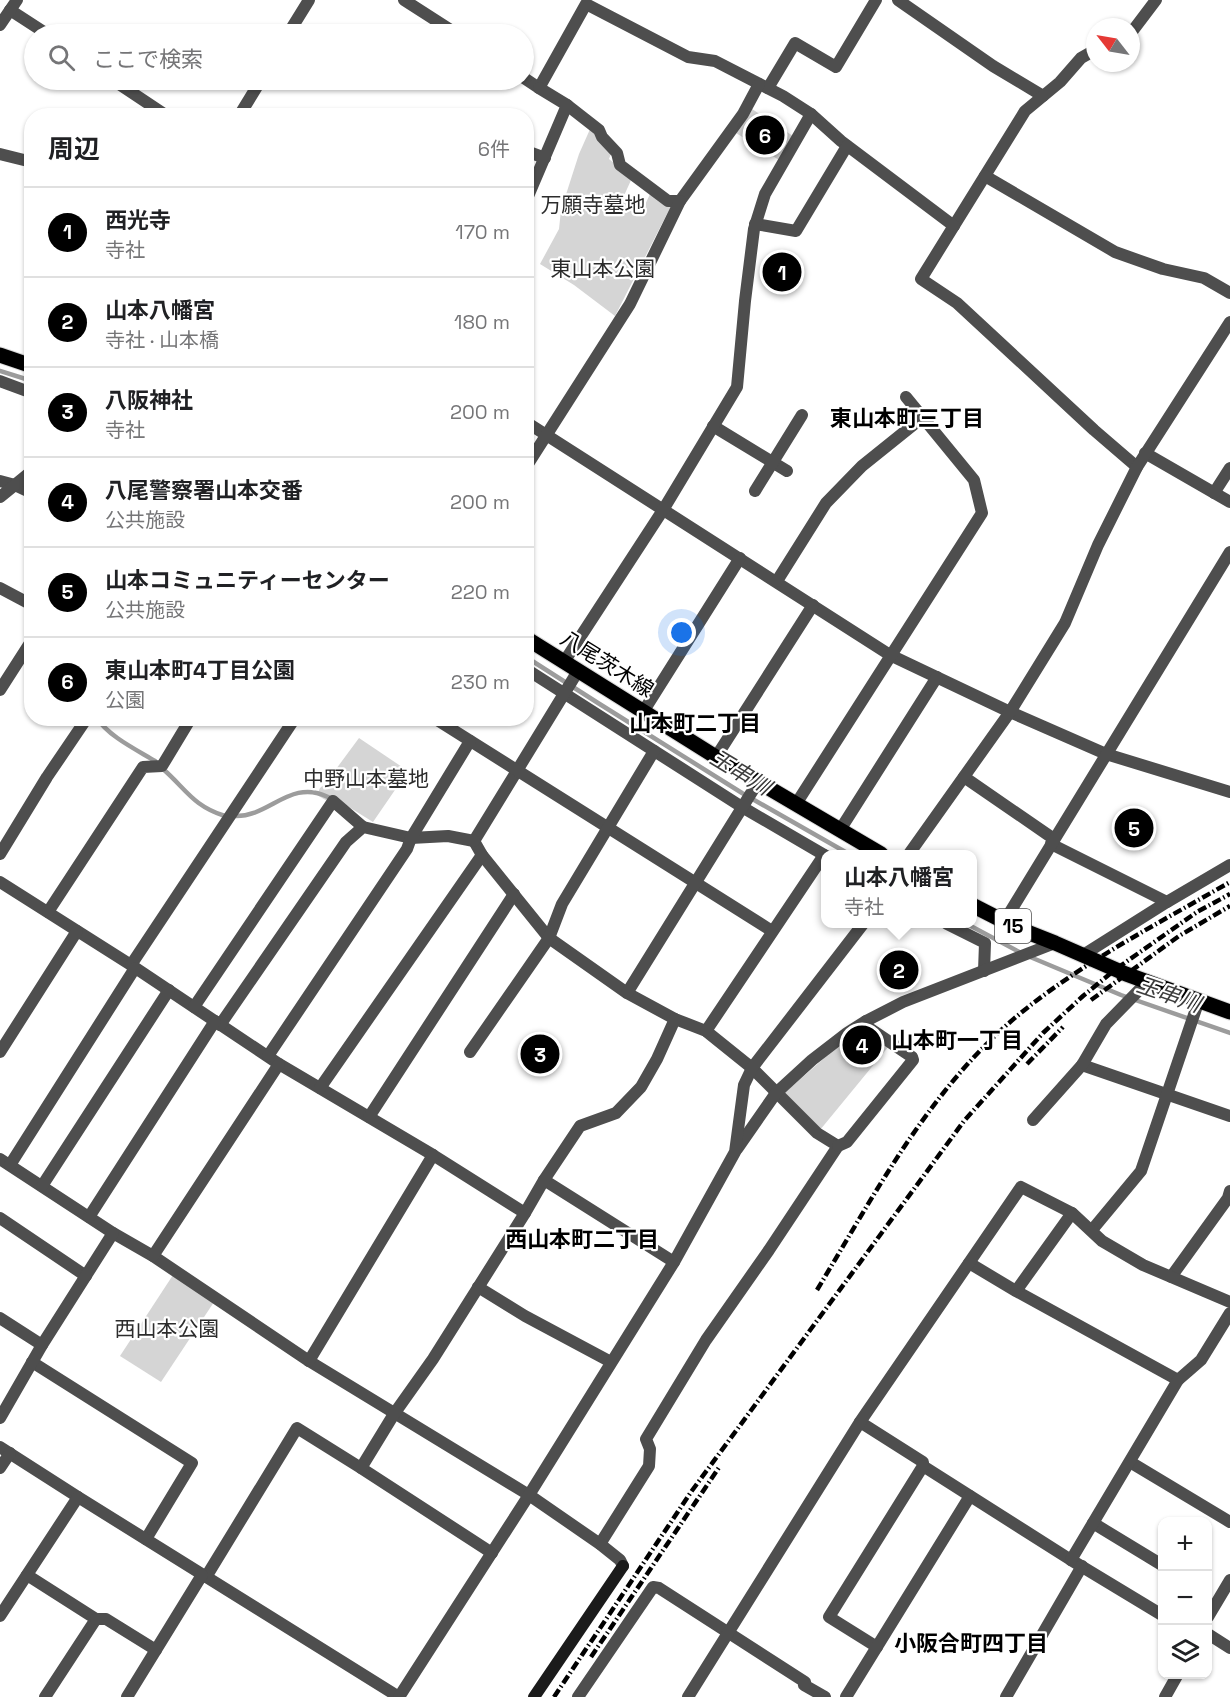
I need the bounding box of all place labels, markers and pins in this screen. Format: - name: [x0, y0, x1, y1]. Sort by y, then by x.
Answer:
- pin: 6: [746, 112, 784, 158]
- pin: 1: [762, 250, 802, 294]
- pin: 5: [1114, 806, 1154, 850]
- pin: 2: [880, 948, 918, 992]
- pin: 4: [842, 1022, 882, 1068]
- pin: 3: [520, 1032, 560, 1076]

